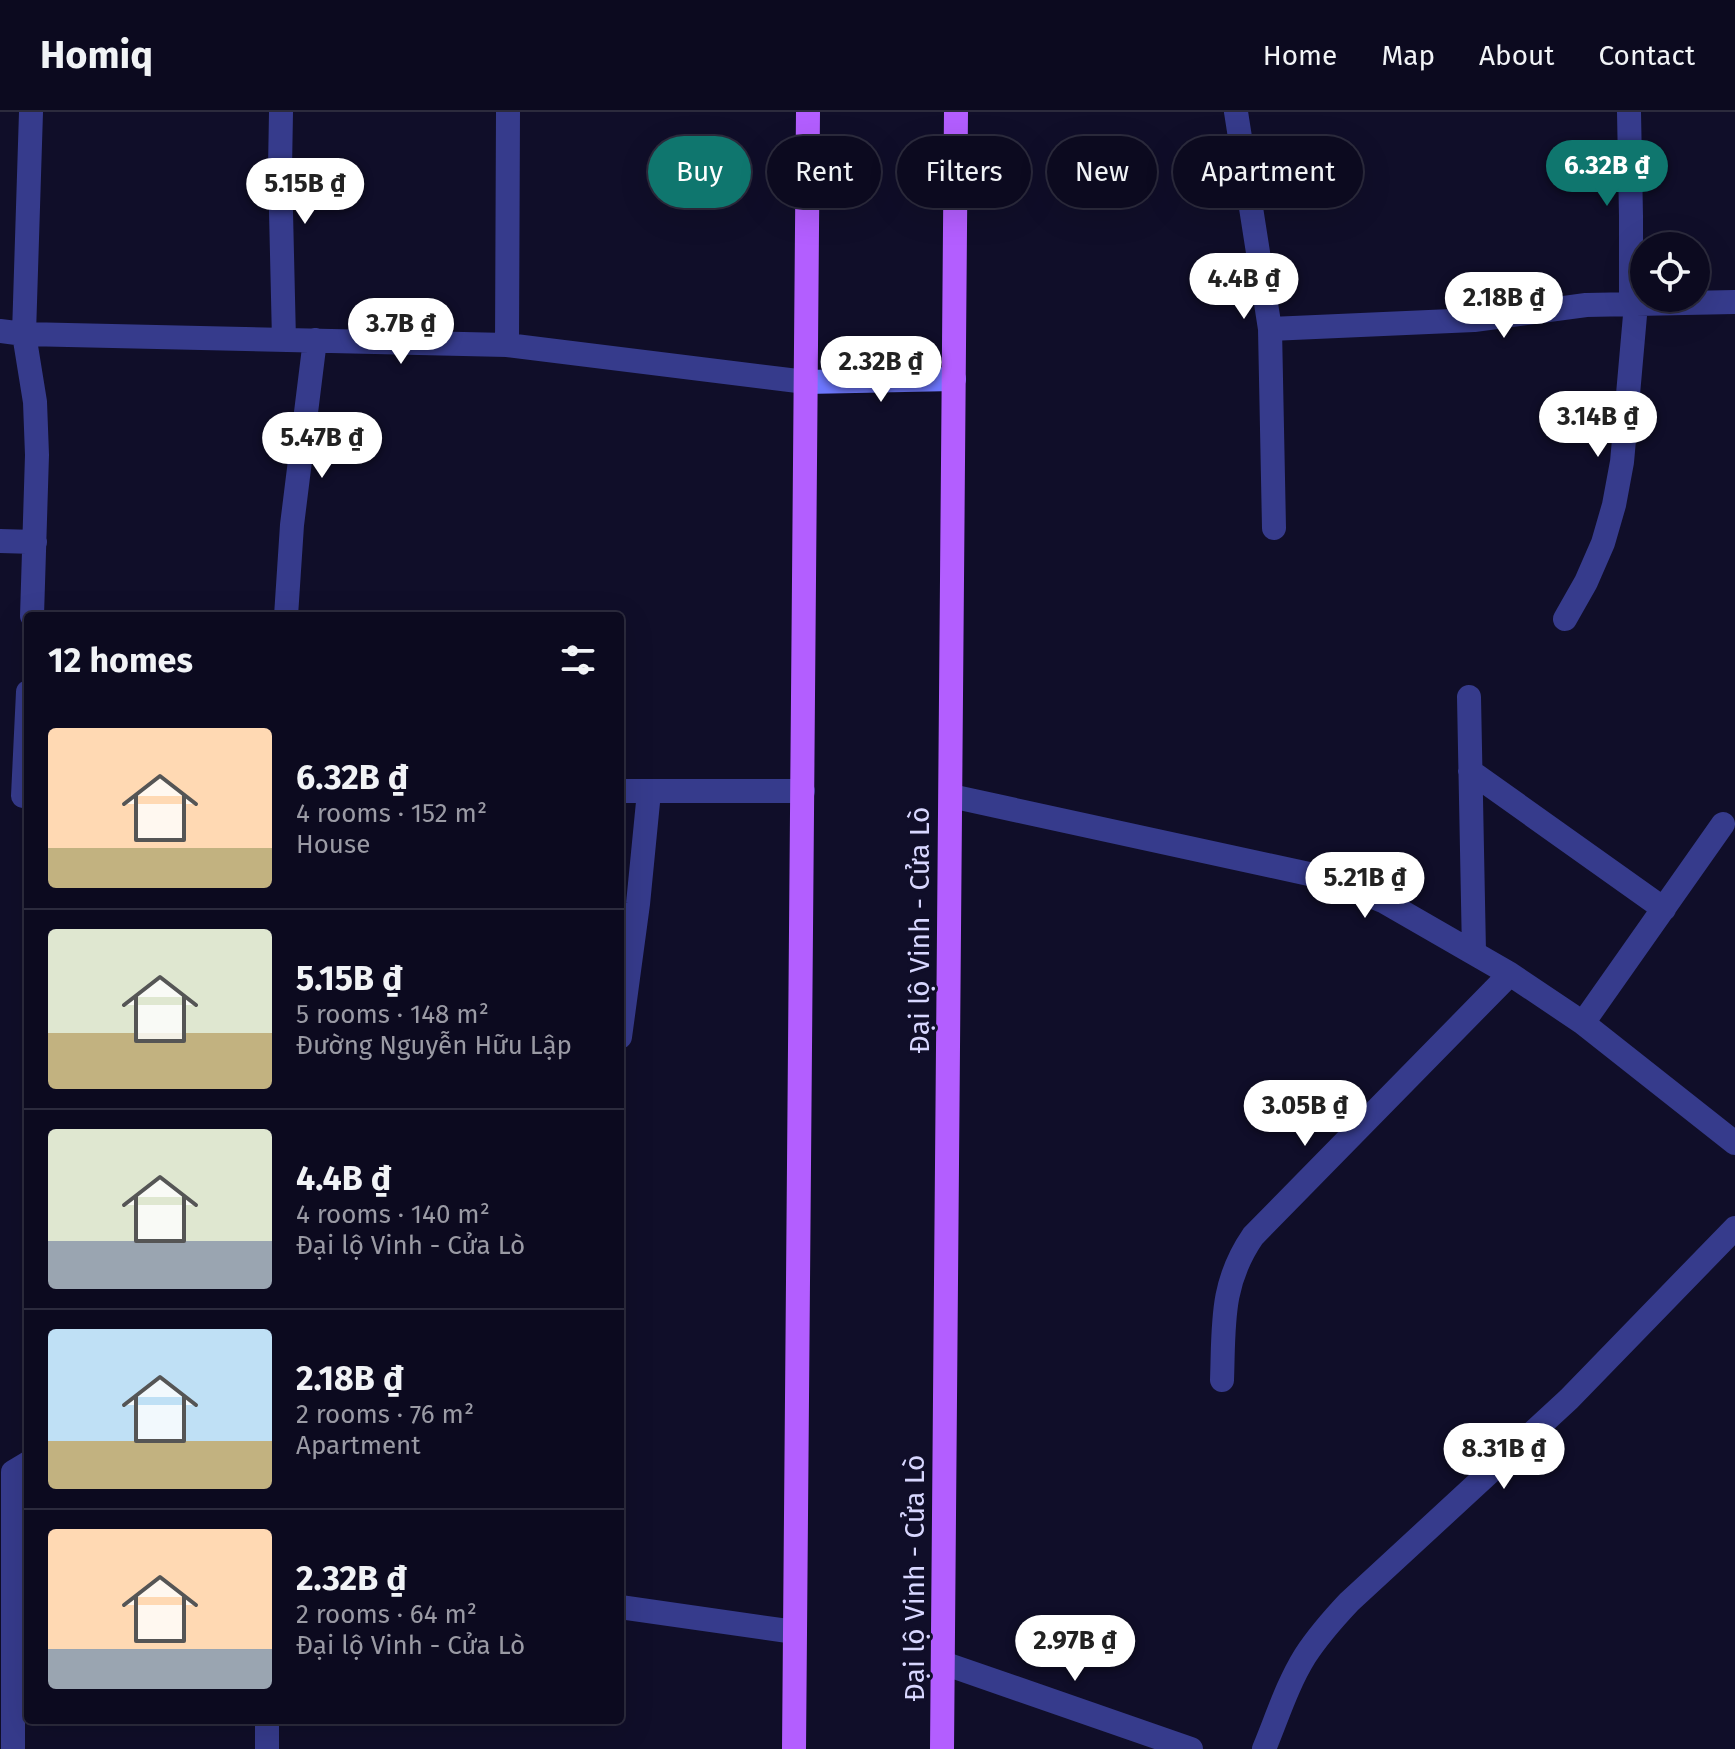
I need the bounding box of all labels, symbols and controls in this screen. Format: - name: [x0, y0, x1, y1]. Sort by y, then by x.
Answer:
- text: Homiq: [40, 32, 153, 78]
- text: Home: [1263, 39, 1337, 72]
- text: Map: [1381, 39, 1435, 72]
- text: About: [1479, 39, 1554, 72]
- text: Contact: [1598, 39, 1695, 72]
- chip: Buy: [648, 136, 751, 208]
- chip: Rent: [767, 136, 881, 208]
- chip: Filters: [897, 136, 1031, 208]
- chip: New: [1047, 136, 1157, 208]
- chip: Apartment: [1173, 136, 1363, 208]
- pin: 6.32B ₫: [1533, 140, 1681, 208]
- text: 6.32B ₫: [1564, 150, 1650, 181]
- pin: 5.15B ₫: [231, 158, 379, 226]
- text: 5.15B ₫: [264, 168, 346, 199]
- map controls: [1630, 232, 1710, 312]
- button: locate: [1630, 232, 1710, 312]
- pin: 4.4B ₫: [1179, 253, 1309, 321]
- text: 4.4B ₫: [1207, 263, 1281, 294]
- pin: 2.18B ₫: [1430, 272, 1578, 340]
- text: 2.18B ₫: [1463, 282, 1545, 313]
- pin: 3.7B ₫: [336, 298, 466, 366]
- text: 3.7B ₫: [366, 308, 436, 339]
- pin: 2.32B ₫: [807, 336, 955, 404]
- text: 2.32B ₫: [839, 346, 923, 377]
- pin: 3.14B ₫: [1524, 391, 1672, 459]
- text: 3.14B ₫: [1557, 401, 1639, 432]
- pin: 5.47B ₫: [248, 412, 396, 480]
- text: 5.47B ₫: [280, 422, 364, 453]
- icon: filters: [556, 638, 600, 682]
- text: 12 homes: [48, 640, 193, 681]
- text: 6.32B ₫: [296, 757, 409, 798]
- icon: home: [112, 760, 208, 856]
- text: 4 rooms · 152 m²: [296, 798, 487, 829]
- street label: Đại lộ Vinh - Cửa Lò: [903, 807, 936, 1053]
- text: House: [296, 829, 370, 860]
- pin: 5.21B ₫: [1291, 852, 1439, 920]
- text: 5.21B ₫: [1323, 862, 1407, 893]
- text: 5.15B ₫: [296, 958, 403, 999]
- icon: home: [112, 961, 208, 1057]
- text: 5 rooms · 148 m²: [296, 999, 489, 1030]
- text: Đường Nguyễn Hữu Lập: [296, 1030, 572, 1061]
- pin: 3.05B ₫: [1231, 1080, 1379, 1148]
- text: 3.05B ₫: [1262, 1090, 1348, 1121]
- text: 4.4B ₫: [296, 1158, 392, 1199]
- icon: home: [112, 1161, 208, 1257]
- text: 4 rooms · 140 m²: [296, 1199, 490, 1230]
- text: Đại lộ Vinh - Cửa Lò: [296, 1230, 525, 1261]
- text: 2.18B ₫: [296, 1358, 404, 1399]
- icon: home: [112, 1361, 208, 1457]
- text: 2 rooms · 76 m²: [296, 1399, 474, 1430]
- pin: 8.31B ₫: [1430, 1423, 1578, 1491]
- text: Apartment: [296, 1430, 421, 1461]
- text: 8.31B ₫: [1462, 1433, 1546, 1464]
- street label: Đại lộ Vinh - Cửa Lò: [898, 1455, 931, 1701]
- text: 2.32B ₫: [296, 1558, 407, 1599]
- icon: home: [112, 1561, 208, 1657]
- text: 2 rooms · 64 m²: [296, 1599, 477, 1630]
- pin: 2.97B ₫: [1001, 1615, 1149, 1683]
- text: 2.97B ₫: [1033, 1625, 1117, 1656]
- text: Đại lộ Vinh - Cửa Lò: [296, 1630, 525, 1661]

